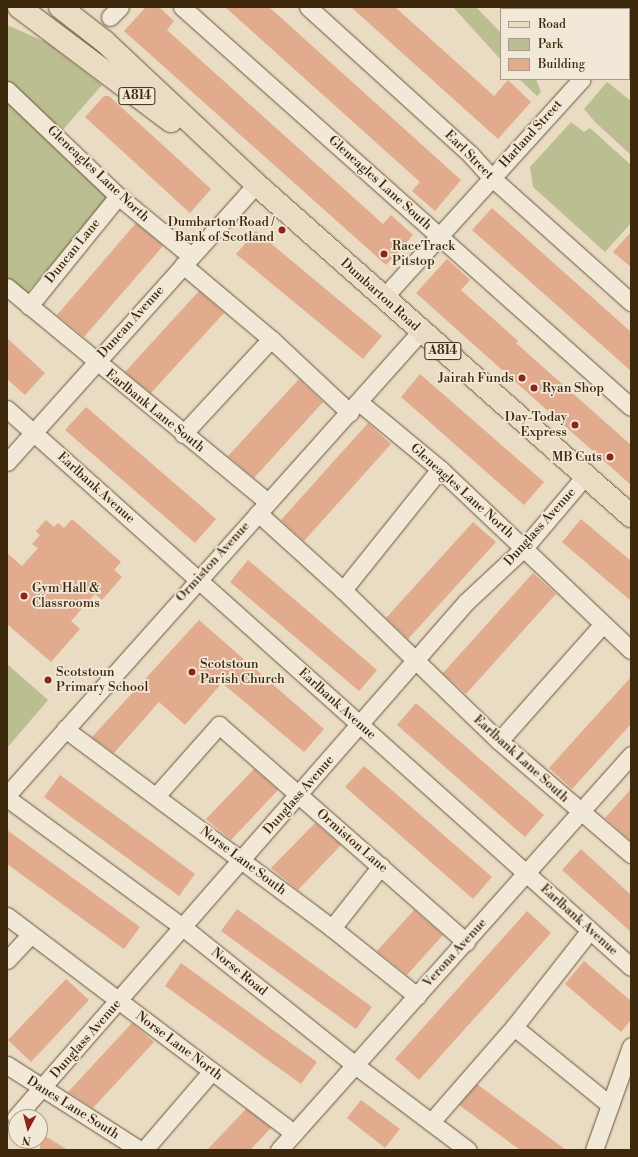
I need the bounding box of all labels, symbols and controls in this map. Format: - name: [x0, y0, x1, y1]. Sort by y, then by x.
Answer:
- legend: [500, 8, 630, 80]
- text: Road: [538, 17, 566, 32]
- text: Park: [538, 37, 563, 52]
- text: Building: [538, 57, 585, 72]
- road number: A814: [118, 86, 156, 106]
- street label: Harland Street: [496, 97, 566, 171]
- street label: Gleneagles Lane North: [44, 123, 152, 225]
- street label: Earl Street: [441, 127, 497, 183]
- street label: Gleneagles Lane South: [325, 133, 435, 233]
- place label: Dumbarton Road / Bank of Scotland: [168, 215, 274, 246]
- street label: Duncan Lane: [42, 216, 104, 286]
- marker: Dumbarton Road / Bank of Scotland: [277, 225, 287, 235]
- place label: RaceTrack Pitstop: [392, 239, 455, 270]
- marker: RaceTrack Pitstop: [379, 249, 389, 259]
- street label: Dumbarton Road: [337, 255, 423, 335]
- street label: Duncan Avenue: [95, 283, 167, 361]
- road number: A814: [424, 341, 462, 361]
- street label: Earlbank Lane South: [102, 366, 208, 456]
- place label: Jairah Funds: [438, 370, 514, 386]
- marker: Jairah Funds: [517, 373, 527, 383]
- place label: Ryan Shop: [542, 380, 604, 396]
- marker: Ryan Shop: [529, 383, 539, 393]
- place label: Day-Today Express: [505, 410, 567, 441]
- marker: Day-Today Express: [570, 420, 580, 430]
- street label: Gleneagles Lane North: [407, 440, 517, 542]
- street label: Earlbank Avenue: [54, 449, 138, 527]
- place label: MB Cuts: [552, 449, 602, 465]
- marker: MB Cuts: [605, 452, 615, 462]
- street label: Dunglass Avenue: [501, 485, 579, 569]
- street label: Ormiston Avenue: [173, 519, 253, 605]
- place label: Gym Hall & Classrooms: [32, 581, 100, 612]
- marker: Gym Hall & Classrooms: [19, 591, 29, 601]
- place label: Scotstoun Parish Church: [200, 657, 285, 688]
- place label: Scotstoun Primary School: [56, 665, 148, 696]
- street label: Earlbank Avenue: [295, 665, 379, 743]
- marker: Scotstoun Parish Church: [187, 667, 197, 677]
- marker: Scotstoun Primary School: [43, 675, 53, 685]
- street label: Earlbank Lane South: [470, 712, 572, 806]
- street label: Dunglass Avenue: [261, 752, 337, 838]
- street label: Ormiston Lane: [313, 806, 391, 876]
- street label: Norse Lane South: [197, 823, 289, 899]
- street label: Earlbank Avenue: [537, 881, 621, 959]
- street label: Verona Avenue: [420, 915, 490, 991]
- street label: Norse Road: [208, 945, 270, 999]
- street label: Dunglass Avenue: [48, 996, 124, 1082]
- street label: Norse Lane North: [132, 1008, 226, 1084]
- street label: Danes Lane South: [24, 1073, 122, 1143]
- north arrow: [8, 1109, 48, 1149]
- text: N: [21, 1132, 32, 1147]

